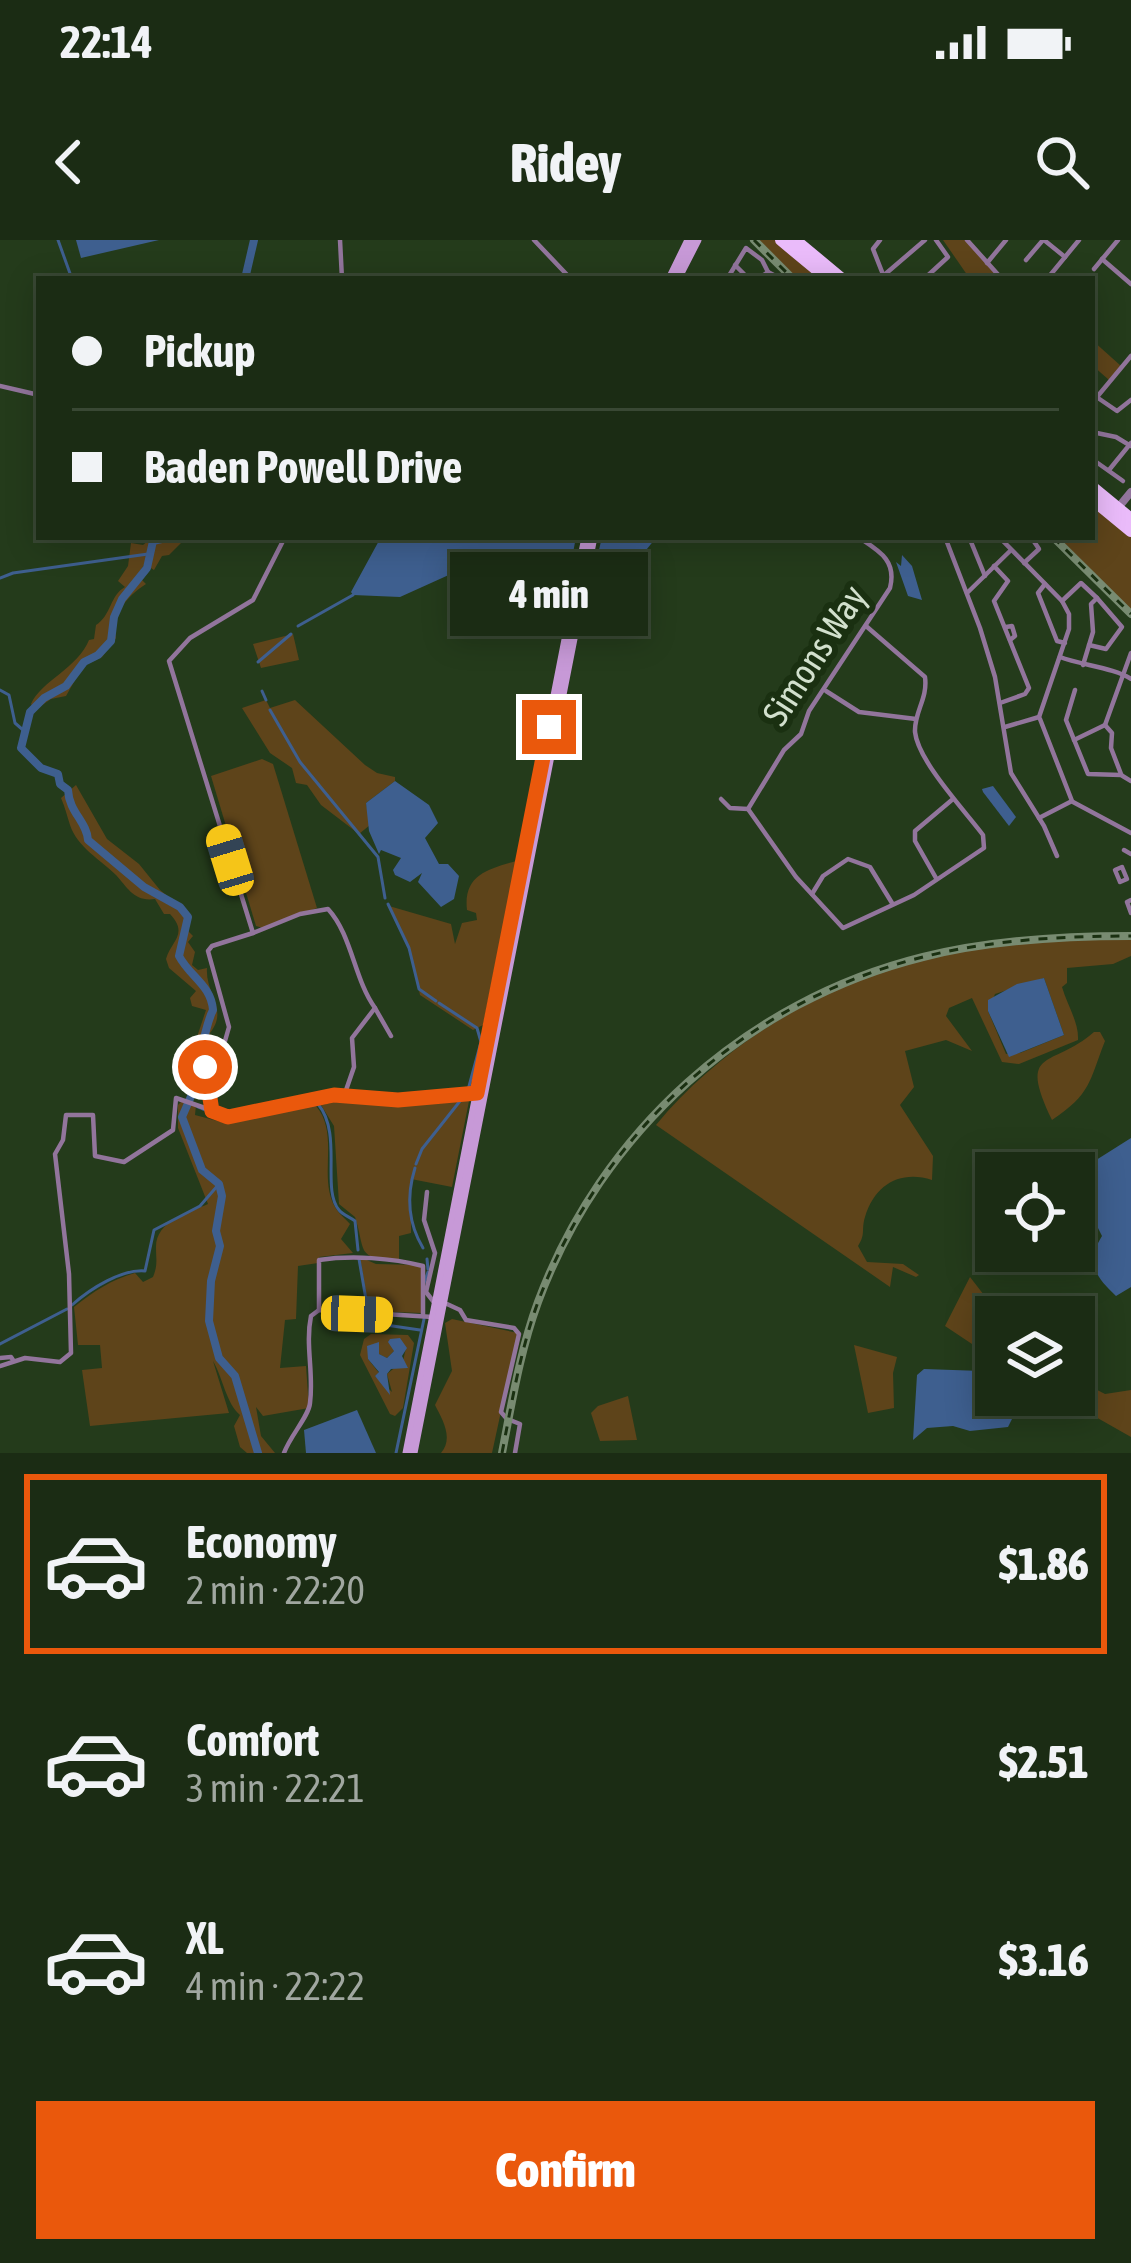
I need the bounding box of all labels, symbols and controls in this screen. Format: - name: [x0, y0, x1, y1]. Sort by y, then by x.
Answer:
- text: 22:14: [60, 16, 153, 68]
- icon: back: [36, 129, 102, 195]
- icon: search: [1029, 129, 1095, 195]
- text: Ridey: [510, 132, 621, 193]
- text: Pickup: [144, 325, 255, 377]
- text: Baden Powell Drive: [144, 441, 463, 493]
- callout: 4 min: [450, 553, 648, 637]
- text: 4 min: [509, 572, 589, 616]
- street label: Simons Way: [753, 577, 875, 733]
- route end: [522, 700, 576, 754]
- car: [202, 820, 258, 900]
- route start: [178, 1040, 232, 1094]
- map controls: [975, 1152, 1095, 1416]
- button: locate: [975, 1152, 1095, 1272]
- car: [320, 1295, 394, 1333]
- button: layers: [975, 1296, 1095, 1416]
- icon: car: [42, 1510, 150, 1618]
- text: Economy: [186, 1516, 337, 1568]
- text: $1.86: [999, 1538, 1089, 1590]
- text: 2 min · 22:20: [186, 1568, 365, 1612]
- icon: car: [42, 1708, 150, 1816]
- text: Comfort: [186, 1714, 319, 1766]
- text: $2.51: [999, 1736, 1089, 1788]
- text: 3 min · 22:21: [186, 1766, 365, 1810]
- icon: car: [42, 1906, 150, 2014]
- text: XL: [186, 1912, 224, 1964]
- text: $3.16: [999, 1934, 1089, 1986]
- text: 4 min · 22:22: [186, 1964, 365, 2008]
- button: Confirm: [36, 2101, 1095, 2239]

